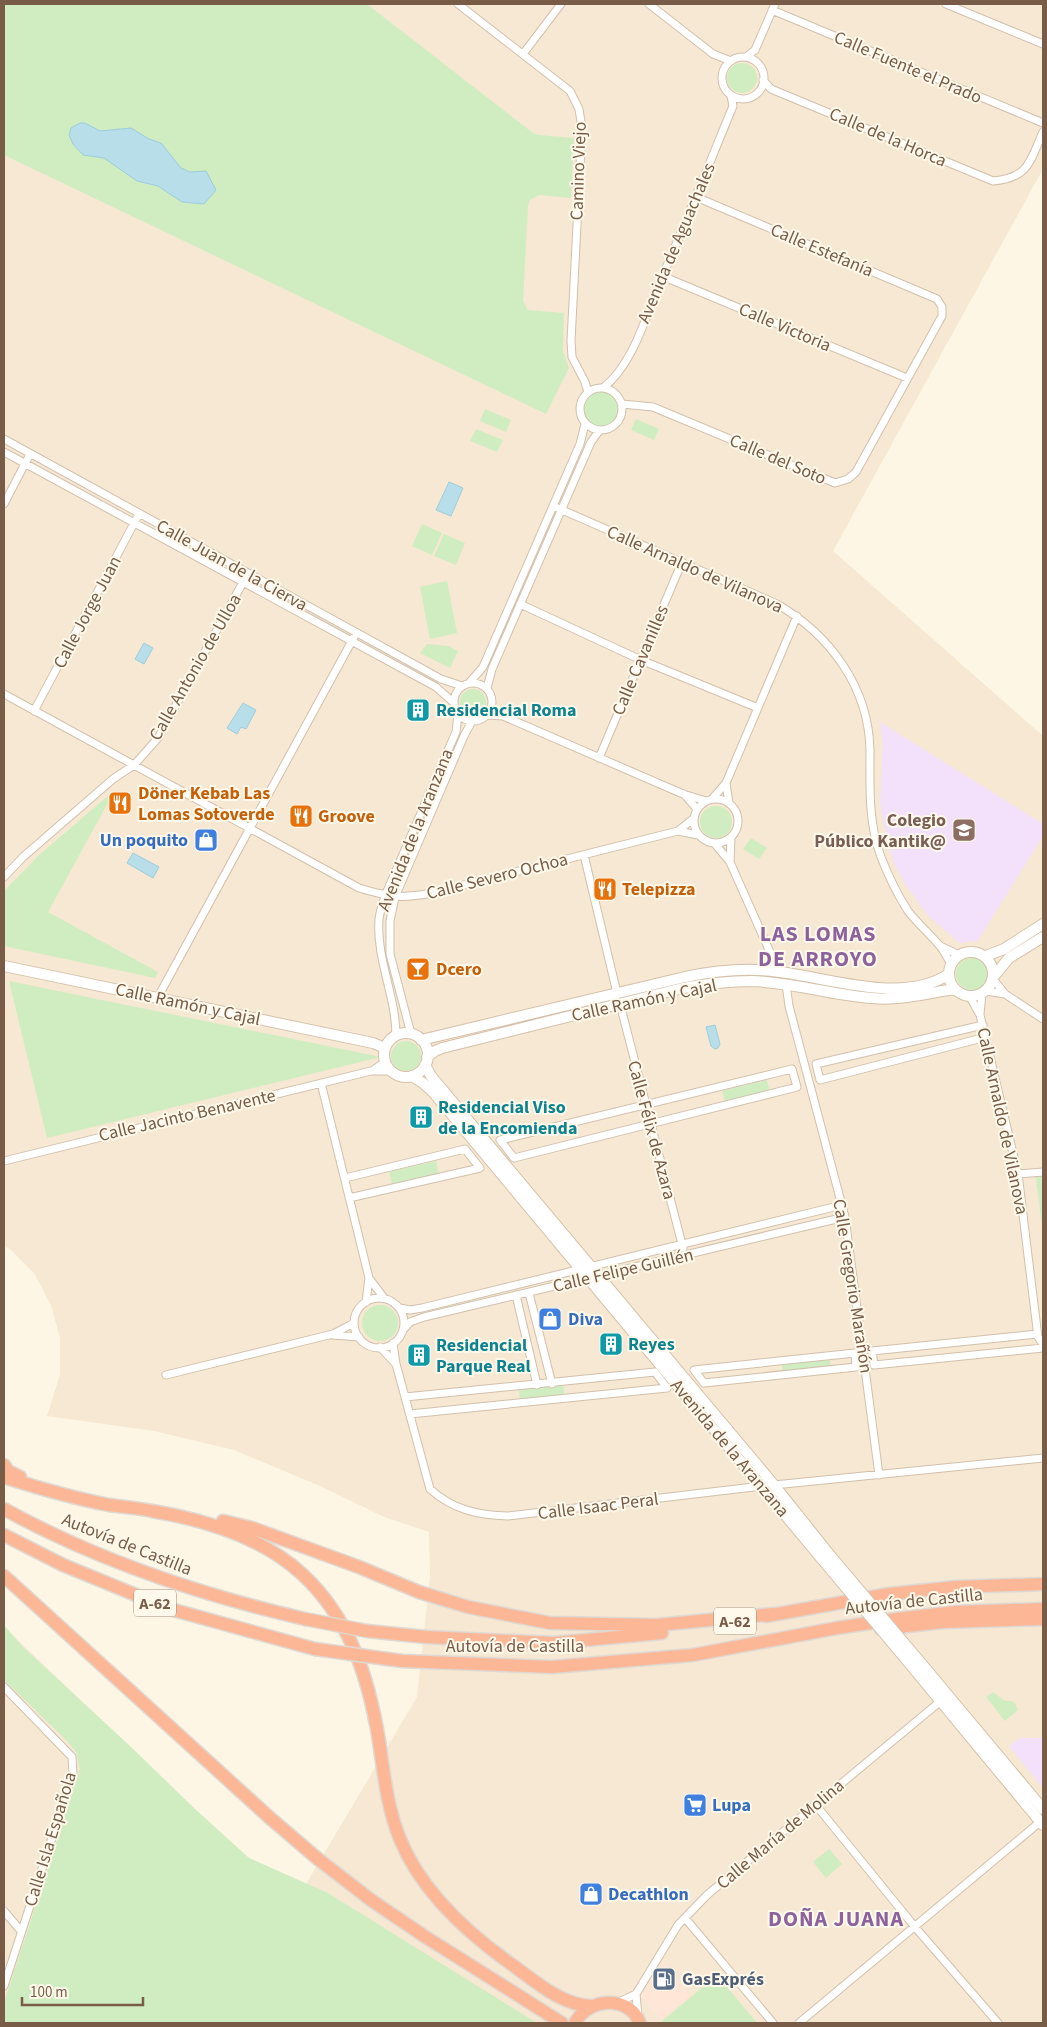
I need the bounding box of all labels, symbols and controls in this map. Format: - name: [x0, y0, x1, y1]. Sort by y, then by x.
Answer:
- street label: Calle Fuente el Prado: [830, 25, 986, 110]
- street label: Calle de la Horca: [825, 101, 950, 173]
- street label: Camino Viejo: [564, 121, 593, 221]
- street label: Avenida de Aguachales: [631, 159, 722, 327]
- street label: Calle Estefanía: [766, 218, 877, 283]
- street label: Calle Victoria: [735, 297, 835, 358]
- street label: Calle del Soto: [726, 428, 830, 491]
- street label: Calle Juan de la Cierva: [152, 513, 312, 617]
- street label: Calle Arnaldo de Vilanova: [603, 519, 787, 620]
- street label: Calle Jorge Juan: [47, 552, 128, 673]
- street label: Calle Antonio de Ulloa: [143, 589, 248, 745]
- street label: Calle Cavanilles: [606, 601, 675, 719]
- building icon: Residencial Roma: [405, 697, 431, 723]
- place label: Residencial Roma: [436, 698, 576, 723]
- street label: Avenida de la Aranzana: [371, 745, 460, 915]
- place label: Döner Kebab Las Lomas Sotoverde: [138, 781, 275, 827]
- restaurant icon: Döner Kebab Las Lomas Sotoverde: [107, 790, 133, 816]
- restaurant icon: Groove: [288, 803, 314, 829]
- place label: Groove: [318, 804, 375, 829]
- place label: Colegio Público Kantik@: [814, 808, 946, 854]
- school or university icon: Colegio Público Kantik@: [951, 817, 977, 843]
- shop icon: Un poquito: [193, 827, 219, 853]
- place label: Un poquito: [100, 828, 188, 853]
- street label: Calle Severo Ochoa: [424, 847, 570, 906]
- restaurant icon: Telepizza: [592, 876, 618, 902]
- place label: Telepizza: [622, 877, 696, 902]
- district label: LAS LOMAS DE ARROYO: [758, 918, 878, 975]
- bar icon: Dcero: [405, 956, 431, 982]
- place label: Dcero: [436, 957, 482, 982]
- street label: Calle Ramón y Cajal: [569, 973, 719, 1028]
- street label: Calle Ramón y Cajal: [113, 977, 263, 1032]
- street label: Calle Arnaldo de Vilanova: [970, 1025, 1035, 1217]
- street label: Calle Félix de Azara: [621, 1058, 682, 1202]
- street label: Calle Jacinto Benavente: [96, 1083, 278, 1148]
- place label: Residencial Viso de la Encomienda: [438, 1095, 577, 1141]
- building icon: Residencial Viso de la Encomienda: [408, 1104, 434, 1130]
- street label: Calle Gregorio Marañón: [826, 1197, 879, 1375]
- street label: Calle Felipe Guillén: [550, 1242, 696, 1299]
- shop icon: Diva: [537, 1306, 563, 1332]
- place label: Diva: [568, 1307, 603, 1332]
- building icon: Reyes: [598, 1331, 624, 1357]
- place label: Reyes: [628, 1332, 675, 1357]
- place label: Residencial Parque Real: [436, 1333, 531, 1379]
- building icon: Residencial Parque Real: [406, 1342, 432, 1368]
- street label: Avenida de la Aranzana: [664, 1374, 795, 1523]
- street label: Calle Isaac Peral: [536, 1487, 660, 1526]
- street label: Autovía de Castilla: [58, 1507, 196, 1582]
- street label: Autovía de Castilla: [844, 1582, 984, 1621]
- road number: A-62: [134, 1590, 176, 1616]
- road number: A-62: [714, 1608, 756, 1634]
- street label: Autovía de Castilla: [446, 1634, 584, 1659]
- street label: Calle Isla Española: [18, 1769, 83, 1910]
- street label: Calle María de Molina: [711, 1773, 850, 1895]
- supermarket icon: Lupa: [682, 1792, 708, 1818]
- place label: Lupa: [712, 1793, 751, 1818]
- shop icon: Decathlon: [578, 1881, 604, 1907]
- place label: Decathlon: [608, 1882, 689, 1907]
- district label: DOÑA JUANA: [768, 1903, 904, 1935]
- fuel station icon: GasExprés: [651, 1966, 677, 1992]
- place label: GasExprés: [682, 1967, 764, 1992]
- scale bar: [22, 1974, 144, 2006]
- text: 100 m: [30, 1982, 68, 2003]

